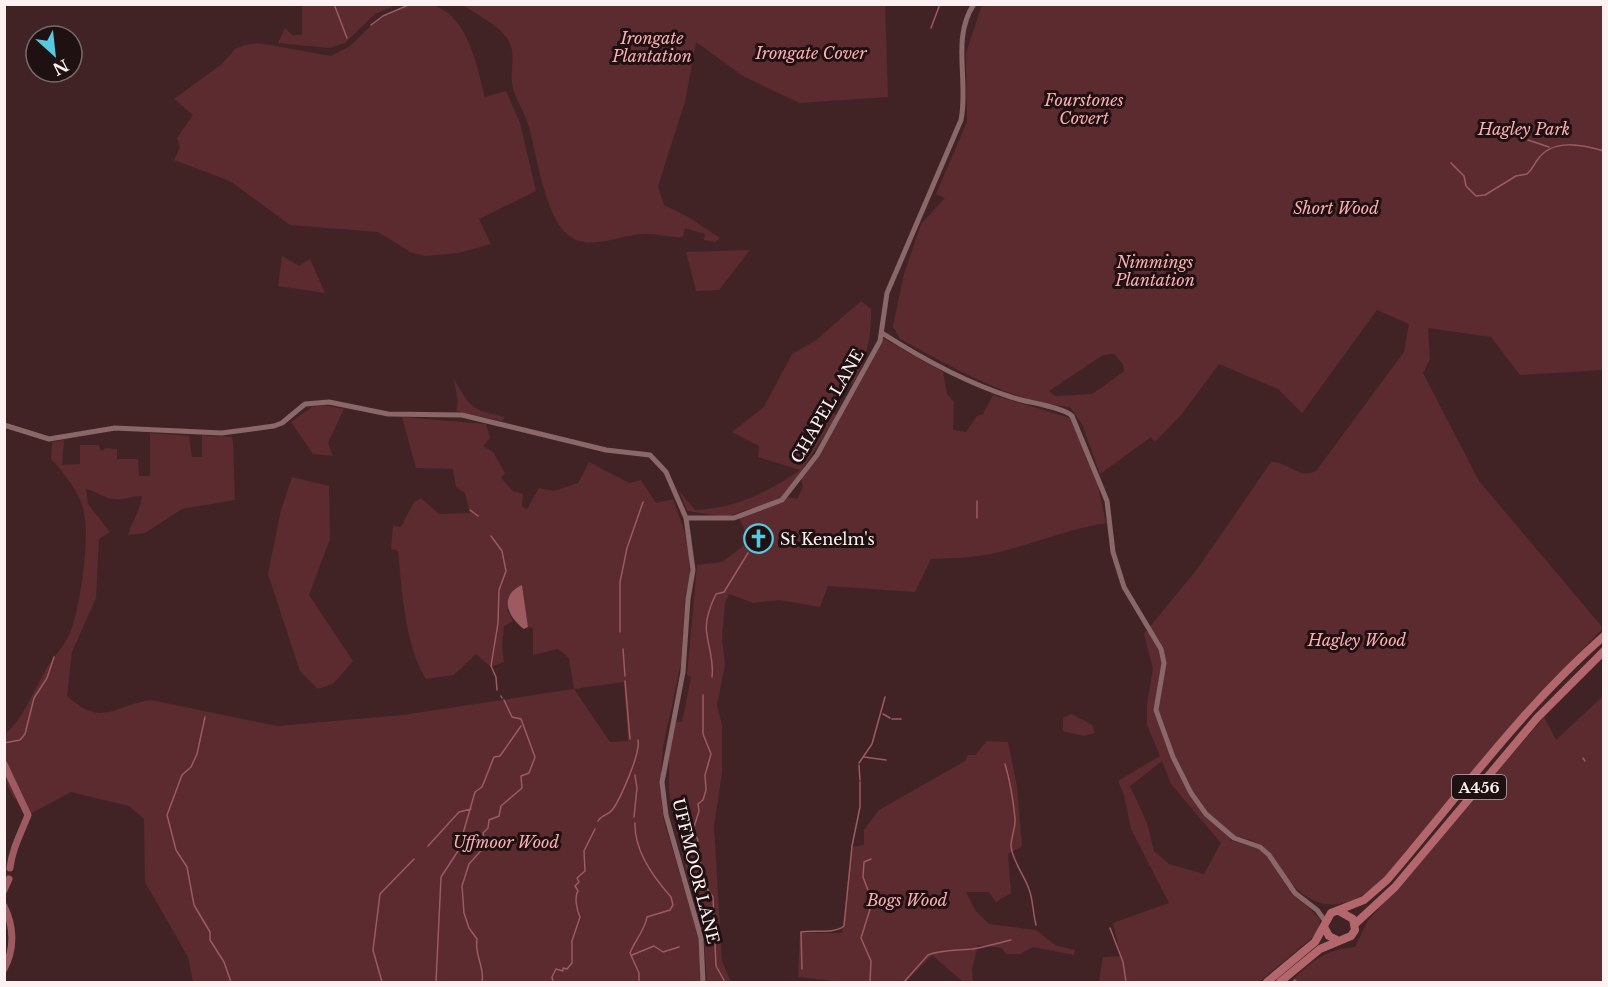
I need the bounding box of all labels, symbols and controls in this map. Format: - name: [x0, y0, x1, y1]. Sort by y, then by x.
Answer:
- north arrow: [24, 24, 84, 84]
- park label: Irongate Plantation: [611, 28, 692, 66]
- park label: Irongate Cover: [754, 43, 867, 63]
- text: N: [50, 55, 72, 80]
- park label: Fourstones Covert: [1043, 90, 1124, 128]
- park label: Hagley Park: [1477, 119, 1570, 139]
- park label: Short Wood: [1293, 198, 1379, 218]
- park label: Nimmings Plantation: [1114, 252, 1195, 290]
- street label: CHAPEL LANE: [786, 345, 868, 467]
- church icon: St Kenelm's: [743, 523, 775, 555]
- place label: St Kenelm's: [780, 529, 875, 549]
- park label: Hagley Wood: [1307, 630, 1407, 650]
- road number: A456: [1452, 775, 1506, 799]
- street label: UFFMOOR LANE: [668, 796, 724, 946]
- park label: Uffmoor Wood: [453, 832, 559, 852]
- park label: Bogs Wood: [866, 890, 948, 910]

